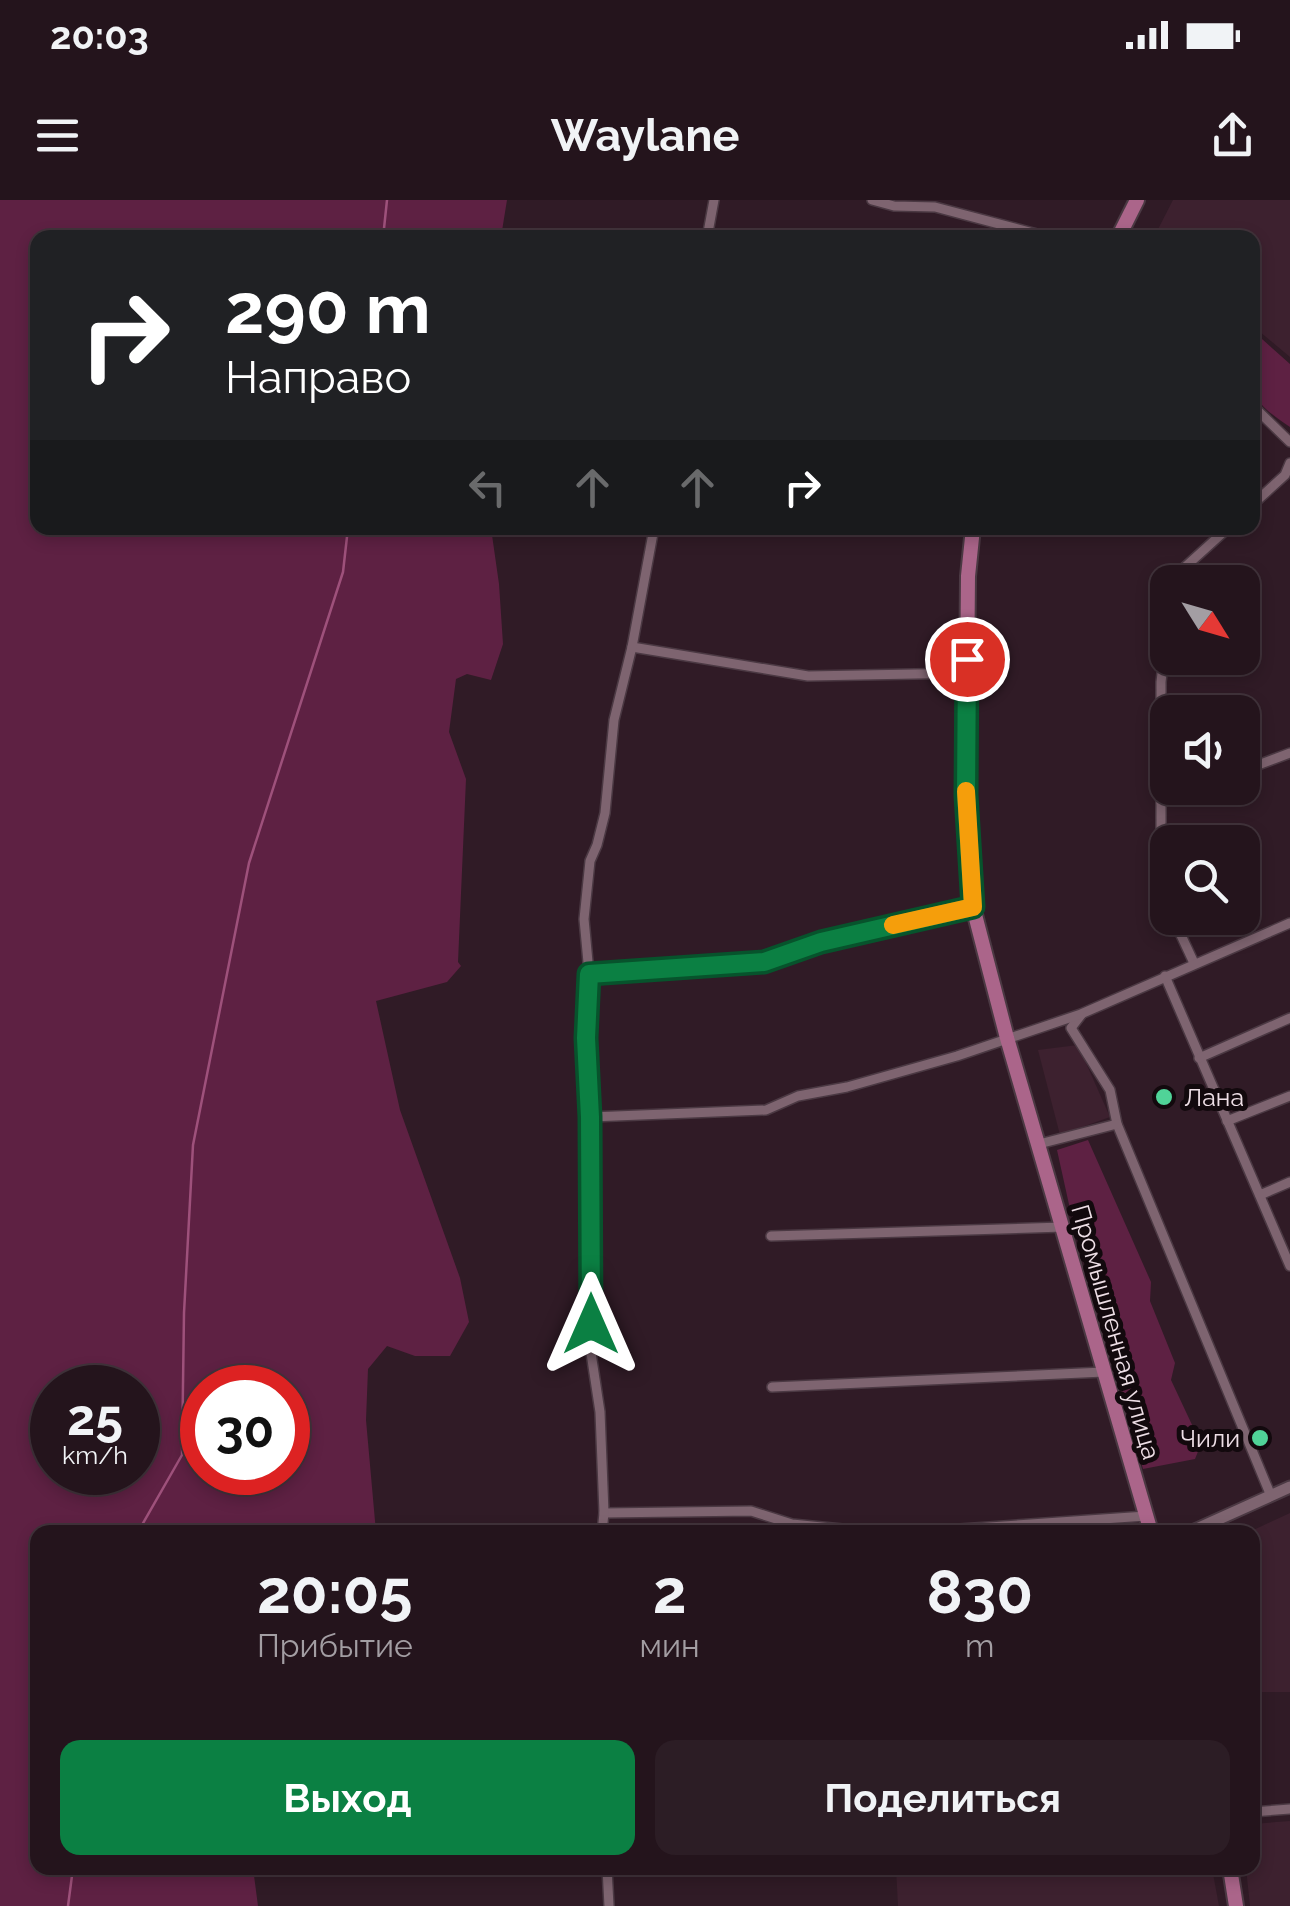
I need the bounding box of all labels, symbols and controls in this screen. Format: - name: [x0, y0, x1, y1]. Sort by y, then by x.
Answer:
- text: 20:03: [50, 13, 149, 58]
- icon: menu: [30, 108, 85, 163]
- icon: share: [1205, 108, 1260, 163]
- text: Waylane: [551, 109, 739, 162]
- text: 290 m: [225, 267, 431, 349]
- icon: right: [60, 270, 190, 400]
- text: Направо: [225, 351, 411, 404]
- icon: left: [460, 460, 515, 515]
- icon: ahead: [565, 460, 620, 515]
- icon: ahead: [670, 460, 725, 515]
- icon: right: [775, 460, 830, 515]
- north arrow: [1150, 565, 1260, 675]
- map controls: [1150, 565, 1260, 935]
- pin: [925, 617, 1010, 702]
- icon: arrive: [940, 632, 995, 687]
- button: sound: [1150, 695, 1260, 805]
- button: search: [1150, 825, 1260, 935]
- place label: Лана: [1184, 1082, 1244, 1112]
- marker: Лана: [1153, 1086, 1175, 1108]
- street label: Промышленная улица: [1065, 1201, 1167, 1463]
- position arrow: [539, 1272, 643, 1376]
- speed limit sign: 30: [180, 1365, 310, 1495]
- text: 25: [67, 1388, 123, 1447]
- place label: Чили: [1180, 1423, 1240, 1453]
- marker: Чили: [1249, 1427, 1271, 1449]
- text: km/h: [62, 1440, 128, 1470]
- text: 20:05: [257, 1557, 413, 1627]
- text: 2: [653, 1557, 687, 1627]
- text: 830: [927, 1557, 1033, 1627]
- text: Прибытие: [257, 1627, 413, 1664]
- text: мин: [640, 1627, 700, 1664]
- text: m: [965, 1627, 995, 1664]
- button: Выход: [60, 1740, 635, 1855]
- button: Поделиться: [655, 1740, 1230, 1855]

